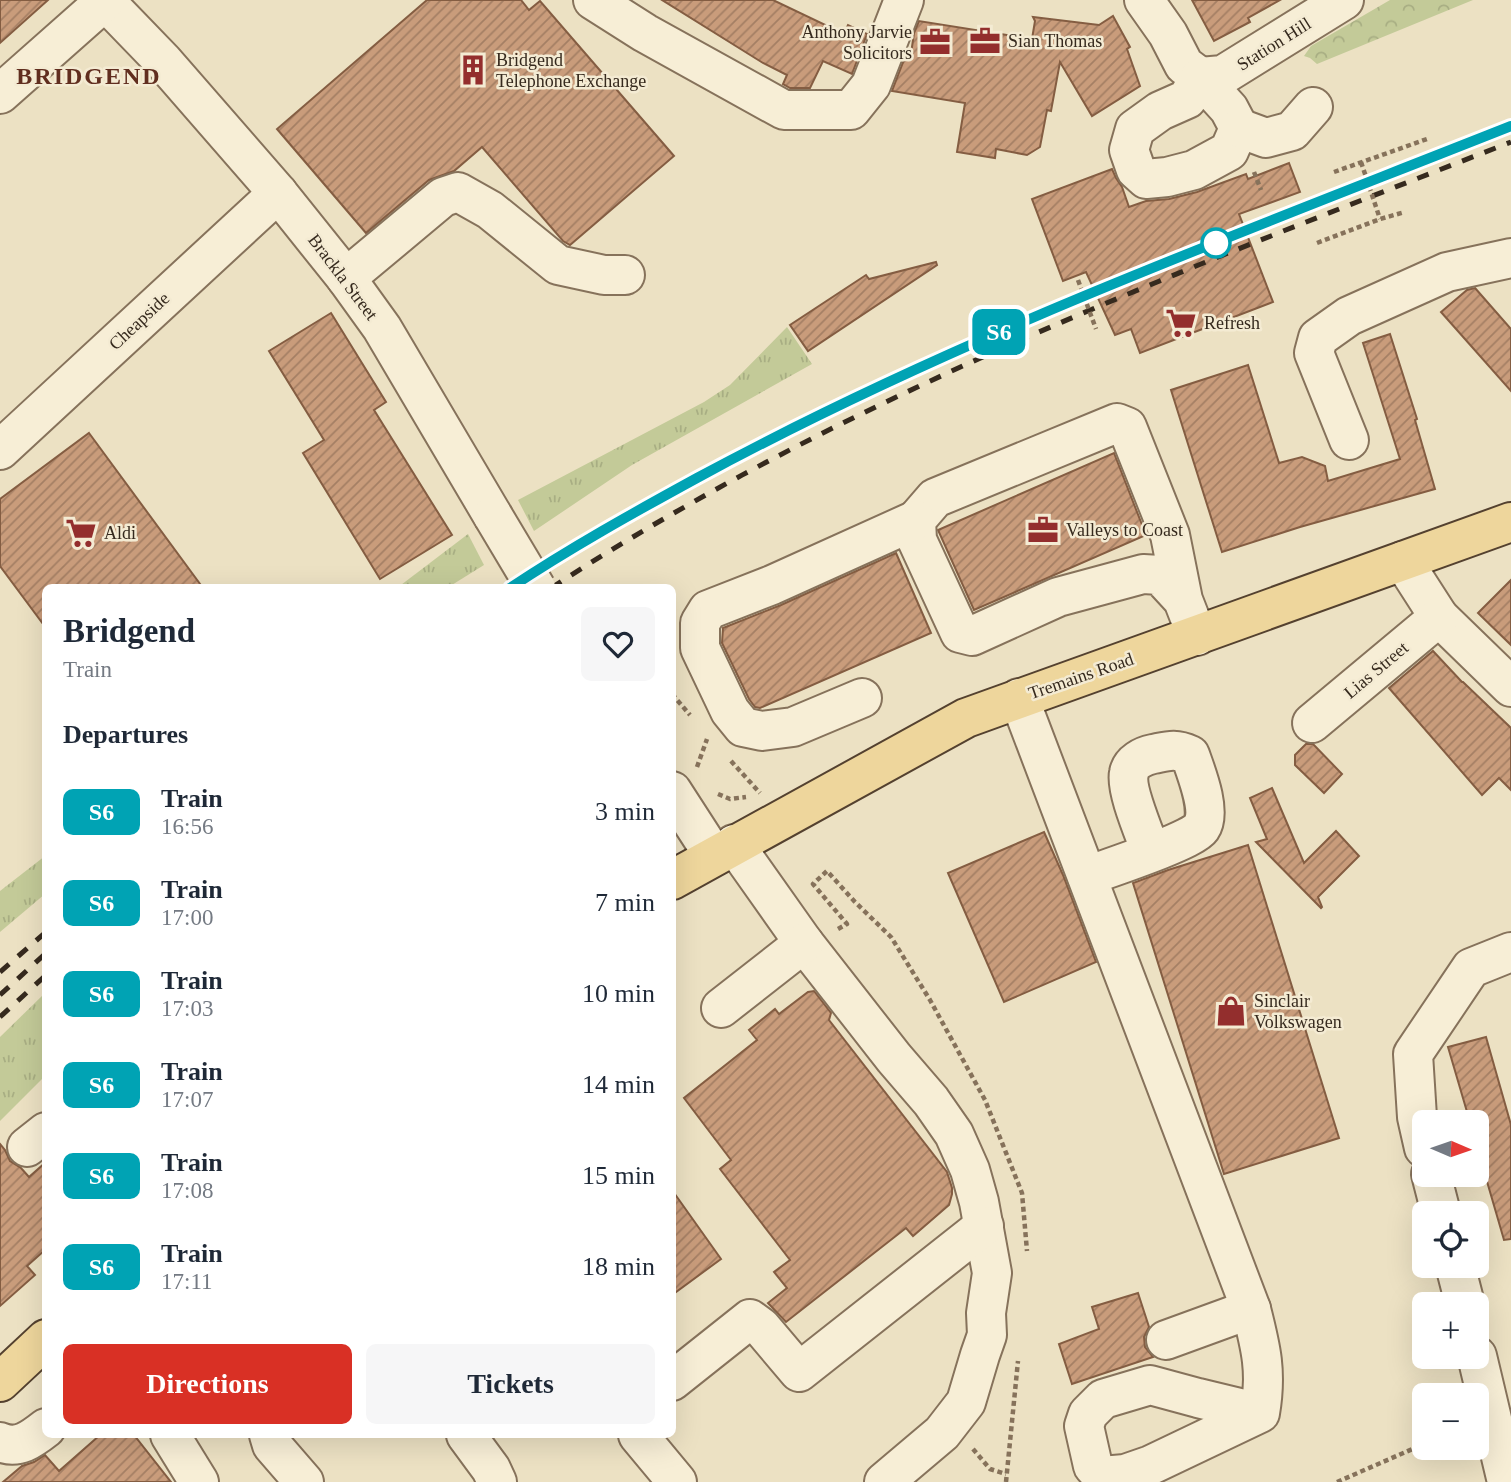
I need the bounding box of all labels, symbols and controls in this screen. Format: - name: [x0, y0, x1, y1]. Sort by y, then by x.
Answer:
- street label: Station Hill: [1233, 13, 1315, 75]
- place label: Anthony Jarvie Solicitors: [802, 22, 912, 63]
- office icon: Sian Thomas: [968, 24, 1002, 58]
- office icon: Anthony Jarvie Solicitors: [918, 25, 952, 59]
- place label: Sian Thomas: [1008, 31, 1102, 51]
- place label: Bridgend Telephone Exchange: [496, 50, 646, 91]
- building icon: Bridgend Telephone Exchange: [456, 53, 490, 87]
- district label: BRIDGEND: [16, 63, 162, 89]
- unlabelled marker: [1201, 228, 1231, 258]
- street label: Brackla Street: [304, 230, 382, 324]
- street label: Cheapside: [105, 288, 173, 354]
- supermarket icon: Refresh: [1164, 306, 1198, 340]
- line badge: S6: [968, 309, 1030, 355]
- place label: Refresh: [1204, 313, 1260, 333]
- text: S6: [986, 319, 1012, 345]
- office icon: Valleys to Coast: [1026, 513, 1060, 547]
- supermarket icon: Aldi: [64, 516, 98, 550]
- place label: Valleys to Coast: [1066, 520, 1183, 540]
- place label: Aldi: [104, 523, 136, 543]
- button: heart: [581, 607, 655, 681]
- text: Bridgend: [63, 613, 195, 649]
- street label: Lias Street: [1340, 637, 1412, 703]
- street label: Tremains Road: [1026, 649, 1136, 703]
- text: Train: [63, 657, 112, 682]
- text: Departures: [63, 720, 188, 749]
- text: Train: [161, 784, 223, 813]
- text: 3 min: [595, 797, 655, 826]
- text: S6: [89, 799, 114, 825]
- text: 16:56: [161, 814, 213, 839]
- text: Train: [161, 875, 223, 904]
- text: 7 min: [595, 888, 655, 917]
- text: S6: [89, 890, 114, 916]
- text: 17:00: [161, 905, 213, 930]
- text: Train: [161, 966, 223, 995]
- text: 10 min: [582, 979, 655, 1008]
- text: S6: [89, 981, 114, 1007]
- place label: Sinclair Volkswagen: [1254, 991, 1342, 1032]
- shop icon: Sinclair Volkswagen: [1214, 994, 1248, 1028]
- text: 17:03: [161, 996, 213, 1021]
- text: Train: [161, 1057, 223, 1086]
- text: 14 min: [582, 1070, 655, 1099]
- text: S6: [89, 1072, 114, 1098]
- text: 17:07: [161, 1087, 213, 1112]
- north arrow: [1412, 1110, 1489, 1186]
- map controls: [1412, 1110, 1489, 1460]
- text: Train: [161, 1148, 223, 1177]
- text: 15 min: [582, 1161, 655, 1190]
- text: S6: [89, 1163, 114, 1189]
- text: 17:08: [161, 1178, 213, 1203]
- button: locate: [1412, 1201, 1489, 1278]
- text: Train: [161, 1239, 223, 1268]
- text: 18 min: [582, 1252, 655, 1281]
- text: S6: [89, 1254, 114, 1280]
- text: 17:11: [161, 1269, 213, 1294]
- button: +: [1412, 1292, 1489, 1369]
- button: Directions: [63, 1344, 352, 1424]
- button: Tickets: [366, 1344, 655, 1424]
- button: −: [1412, 1383, 1489, 1460]

